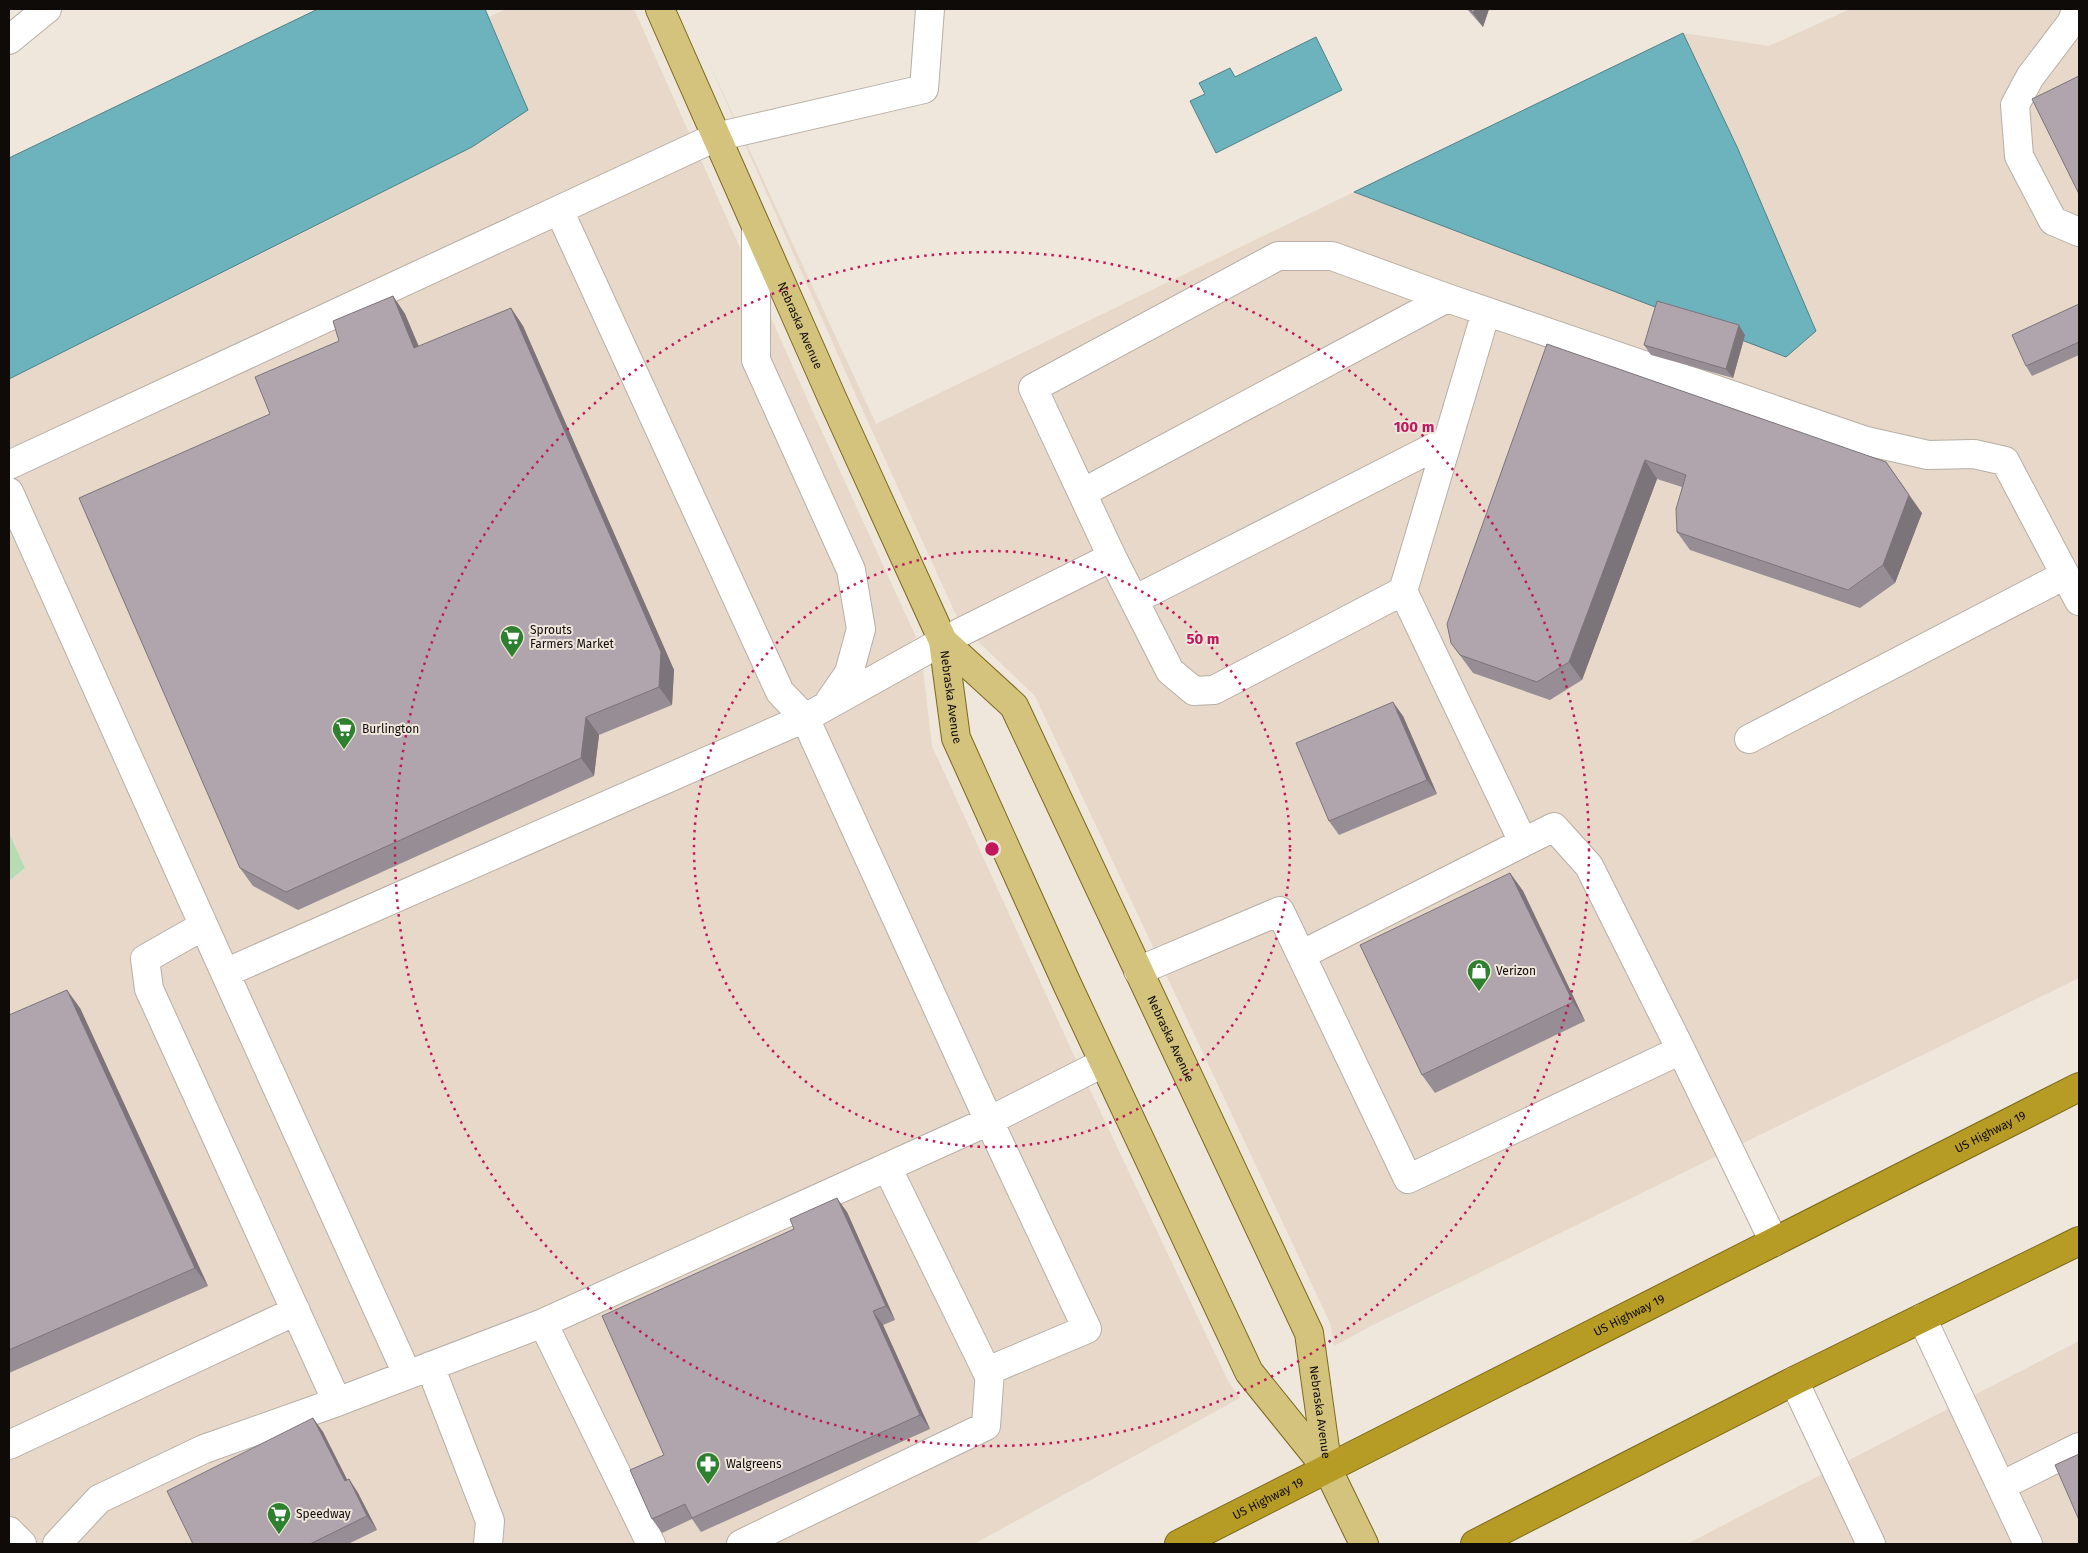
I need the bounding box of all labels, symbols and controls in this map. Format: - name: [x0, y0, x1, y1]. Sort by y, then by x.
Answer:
- street label: Nebraska Avenue: [775, 280, 825, 371]
- text: 100 m: [1394, 418, 1434, 436]
- place label: Sprouts Farmers Market: [530, 623, 614, 651]
- supermarket icon: Sprouts Farmers Market: [499, 624, 525, 658]
- text: 50 m: [1186, 630, 1220, 648]
- street label: Nebraska Avenue: [937, 650, 965, 746]
- supermarket icon: Burlington: [331, 716, 357, 750]
- place label: Burlington: [362, 722, 419, 736]
- centre of rings: [983, 840, 1001, 858]
- shop icon: Verizon: [1466, 958, 1492, 992]
- place label: Verizon: [1496, 964, 1536, 978]
- street label: Nebraska Avenue: [1144, 993, 1197, 1084]
- street label: US Highway 19: [1952, 1108, 2028, 1156]
- street label: US Highway 19: [1591, 1291, 1667, 1339]
- street label: Nebraska Avenue: [1307, 1365, 1333, 1459]
- pharmacy icon: Walgreens: [695, 1451, 721, 1485]
- place label: Walgreens: [726, 1457, 782, 1471]
- street label: US Highway 19: [1230, 1475, 1306, 1523]
- supermarket icon: Speedway: [266, 1501, 292, 1535]
- place label: Speedway: [296, 1507, 351, 1521]

